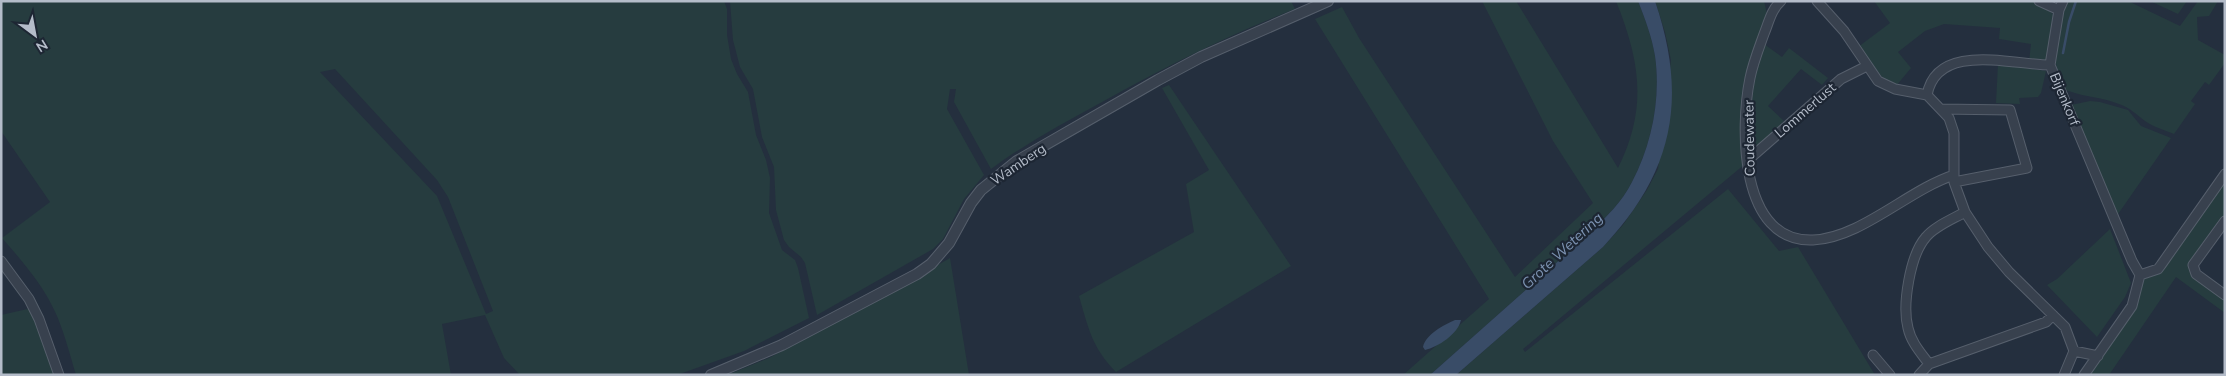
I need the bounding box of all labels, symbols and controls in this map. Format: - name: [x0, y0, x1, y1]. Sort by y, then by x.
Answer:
- north arrow: [10, 10, 60, 60]
- text: N: [32, 35, 51, 56]
- street label: Bijenkorf: [2045, 70, 2084, 129]
- street label: Lommerlust: [1771, 78, 1840, 142]
- street label: Coudewater: [1739, 100, 1760, 176]
- street label: Wamberg: [987, 139, 1050, 190]
- water label: Grote Wetering: [1517, 208, 1607, 294]

